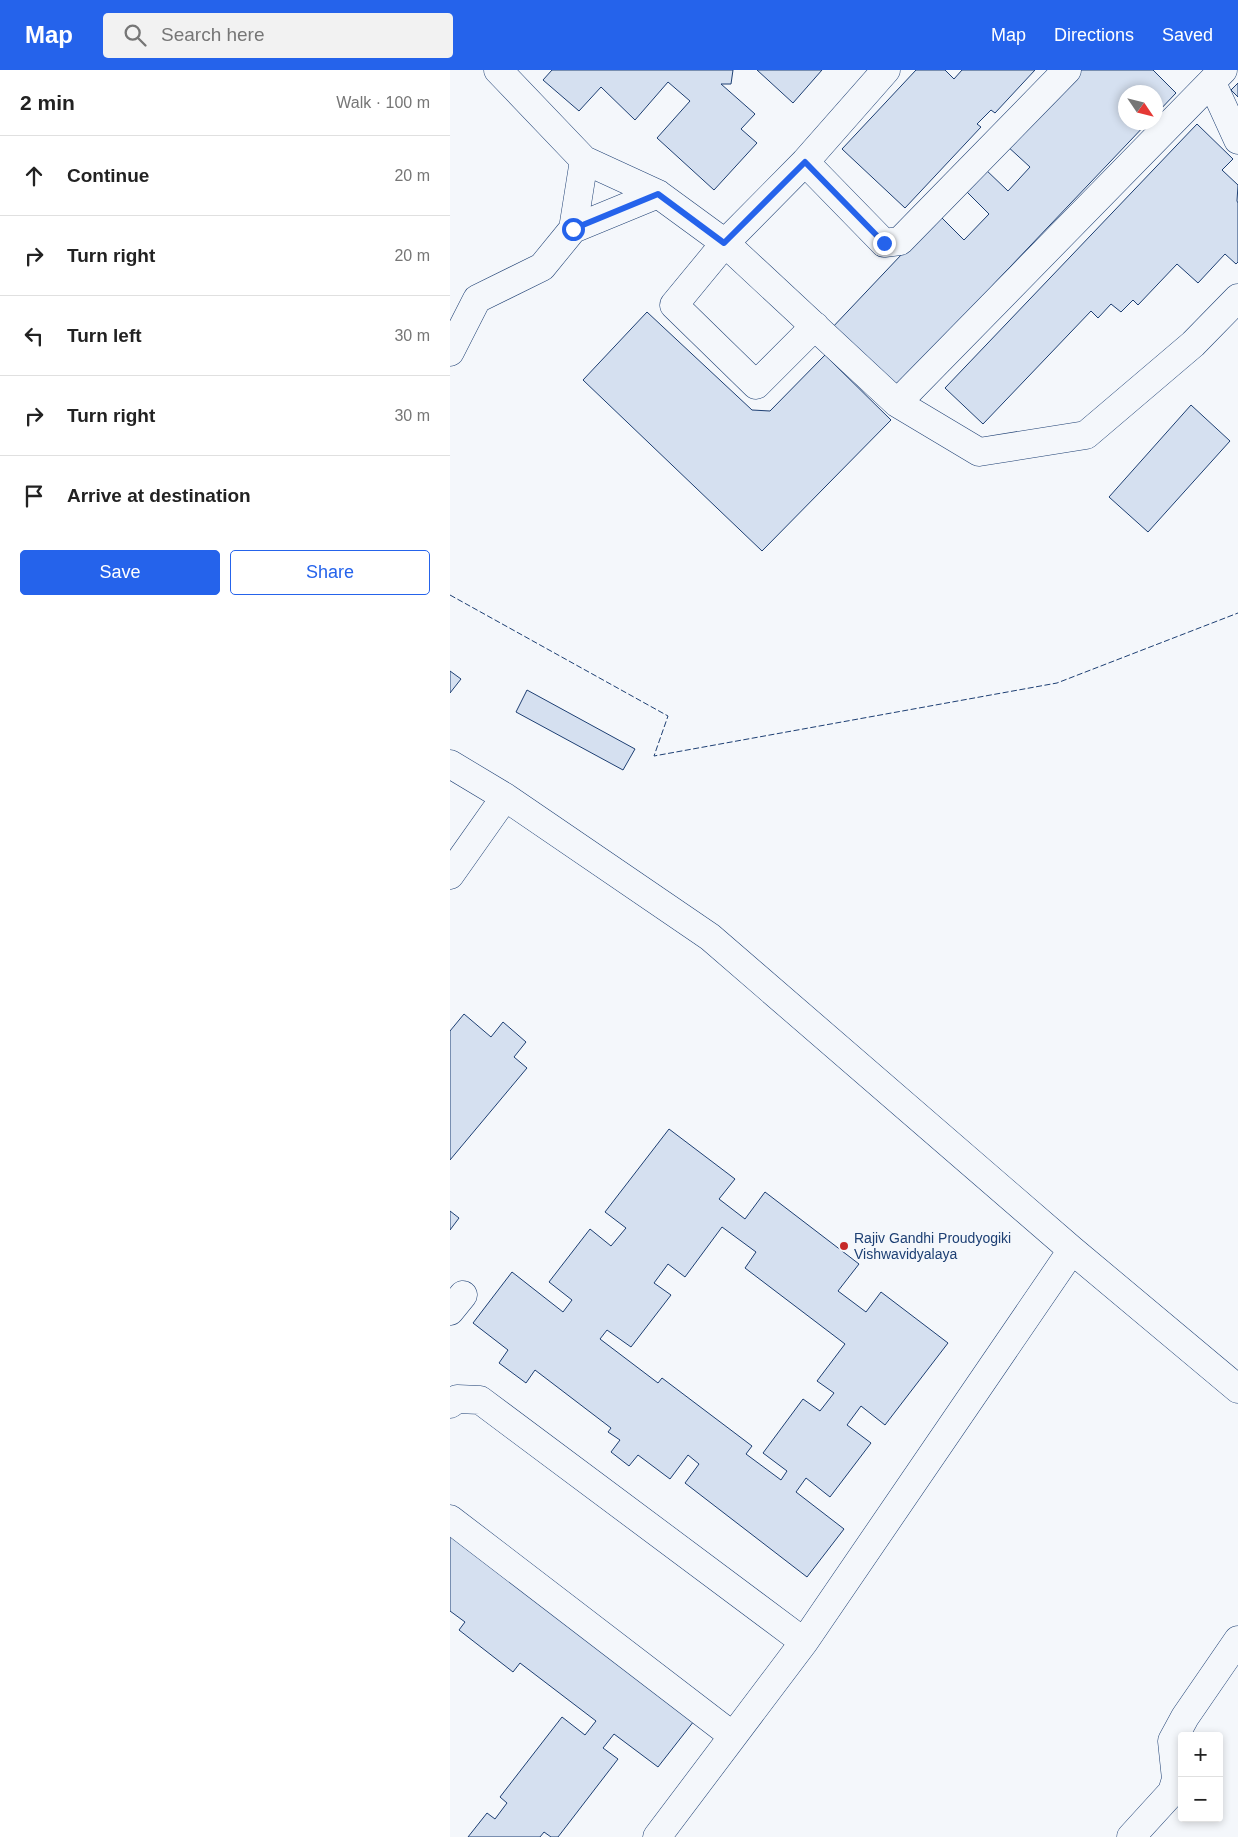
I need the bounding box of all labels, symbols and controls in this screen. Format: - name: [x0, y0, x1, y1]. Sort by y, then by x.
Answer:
- search box: [103, 13, 453, 58]
- text: Map: [25, 21, 73, 48]
- icon: search: [121, 21, 149, 49]
- text: Search here: [161, 24, 265, 45]
- text: Map: [991, 25, 1026, 45]
- text: Directions: [1054, 25, 1134, 45]
- text: Saved: [1162, 25, 1213, 45]
- north arrow: [1118, 85, 1163, 130]
- text: 2 min: [20, 91, 75, 114]
- text: Walk · 100 m: [336, 94, 430, 111]
- icon: ahead: [20, 162, 48, 190]
- text: Continue: [67, 165, 149, 186]
- text: 20 m: [394, 167, 430, 184]
- route start: [562, 218, 585, 241]
- route end: [873, 232, 896, 255]
- icon: right: [20, 242, 48, 270]
- text: Turn right: [67, 245, 155, 266]
- text: 20 m: [394, 247, 430, 264]
- icon: left: [20, 322, 48, 350]
- text: Turn left: [67, 325, 142, 346]
- text: 30 m: [394, 327, 430, 344]
- icon: right: [20, 402, 48, 430]
- text: Turn right: [67, 405, 155, 426]
- text: 30 m: [394, 407, 430, 424]
- icon: arrive: [20, 482, 48, 510]
- text: Arrive at destination: [67, 485, 251, 506]
- button: Save: [20, 550, 220, 595]
- button: Share: [230, 550, 430, 595]
- place label: Rajiv Gandhi Proudyogiki Vishwavidyalaya: [854, 1230, 1011, 1262]
- marker: Rajiv Gandhi Proudyogiki Vishwavidyalaya: [838, 1240, 850, 1252]
- map controls: [1178, 1732, 1223, 1822]
- button: +: [1178, 1732, 1223, 1777]
- button: −: [1178, 1777, 1223, 1822]

